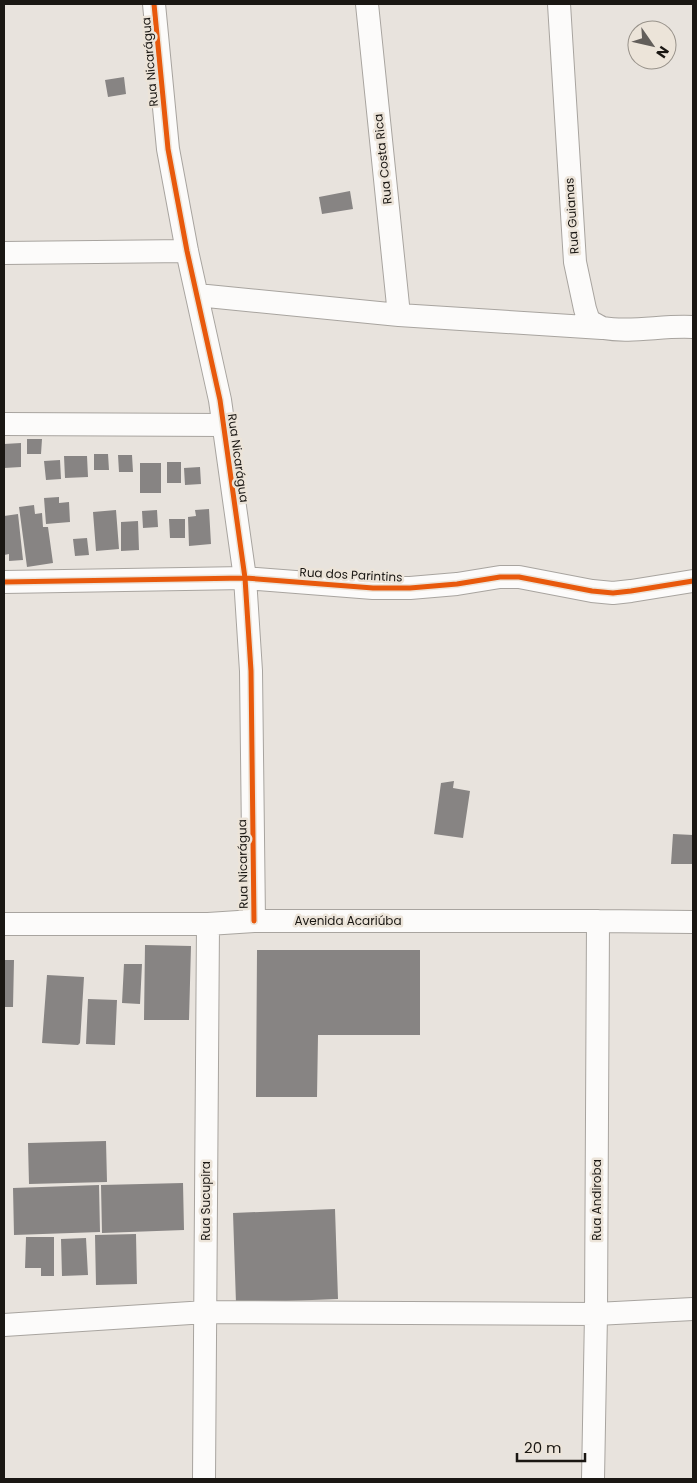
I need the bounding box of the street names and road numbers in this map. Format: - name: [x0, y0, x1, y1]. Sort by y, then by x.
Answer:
- street label: Rua Nicarágua: [137, 17, 162, 107]
- street label: Rua Costa Rica: [369, 113, 396, 205]
- street label: Rua Guianas: [560, 177, 583, 255]
- street label: Rua Nicarágua: [224, 412, 253, 503]
- street label: Rua dos Parintins: [299, 563, 403, 586]
- street label: Rua Nicarágua: [233, 819, 252, 909]
- street label: Avenida Acariúba: [294, 912, 402, 929]
- street label: Rua Andiroba: [588, 1159, 605, 1241]
- street label: Rua Sucupira: [197, 1161, 214, 1241]

